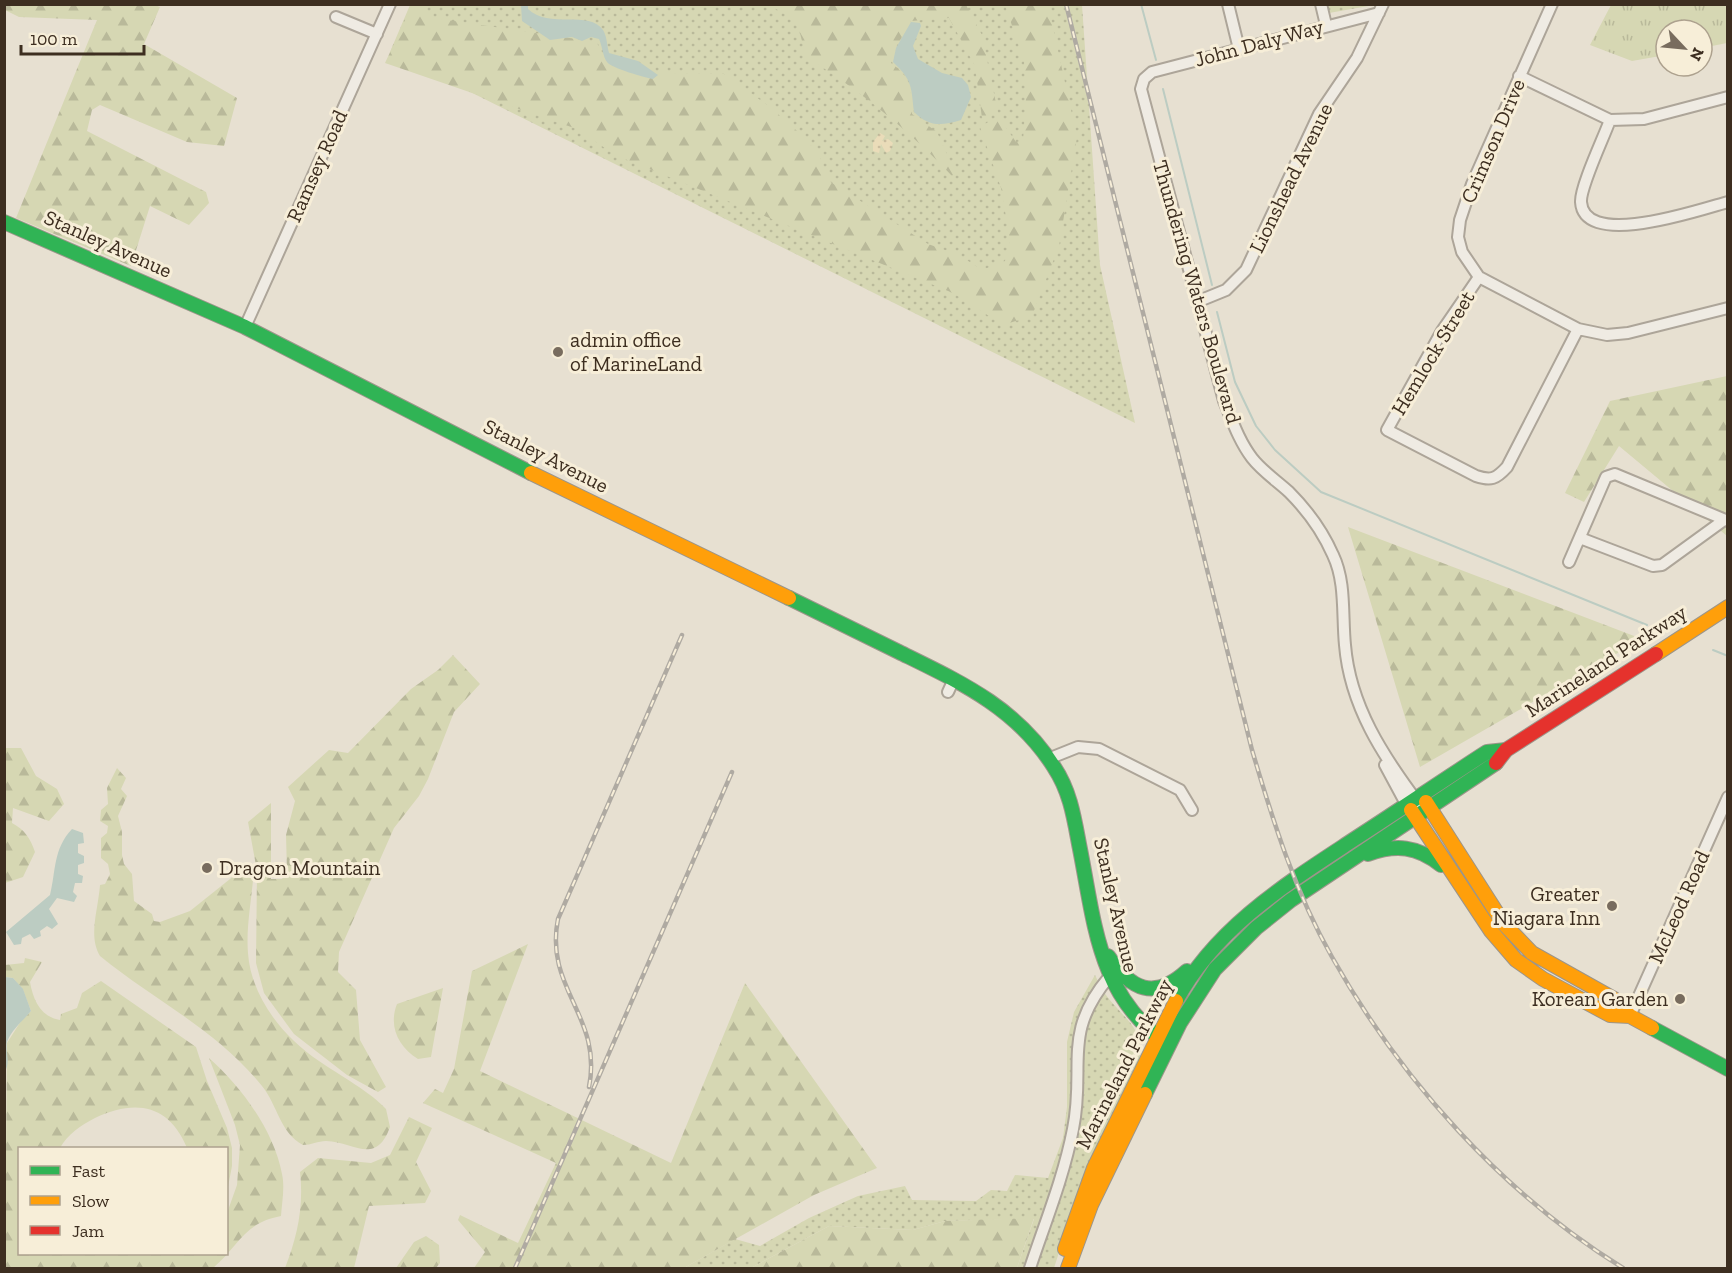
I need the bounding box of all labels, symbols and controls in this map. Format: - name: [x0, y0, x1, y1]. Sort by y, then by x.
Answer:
- street label: John Daly Way: [1192, 13, 1326, 72]
- scale bar: [21, 18, 144, 56]
- north arrow: [1654, 18, 1714, 78]
- text: 100 m: [30, 28, 78, 50]
- text: N: [1686, 45, 1708, 64]
- street label: Crimson Drive: [1455, 75, 1530, 207]
- street label: Lionshead Avenue: [1244, 99, 1338, 257]
- street label: Ramsey Road: [281, 105, 353, 226]
- street label: Thundering Waters Boulevard: [1148, 157, 1247, 427]
- street label: Stanley Avenue: [40, 204, 176, 283]
- street label: Hemlock Street: [1386, 286, 1480, 419]
- place label: admin office of MarineLand: [570, 327, 703, 376]
- marker: admin office of MarineLand: [551, 345, 565, 359]
- street label: Stanley Avenue: [479, 413, 613, 498]
- street label: Marineland Parkway: [1520, 599, 1691, 722]
- street label: Stanley Avenue: [1089, 835, 1144, 975]
- street label: McLeod Road: [1643, 846, 1715, 967]
- place label: Dragon Mountain: [219, 855, 380, 880]
- marker: Dragon Mountain: [200, 861, 214, 875]
- place label: Greater Niagara Inn: [1493, 881, 1600, 930]
- marker: Greater Niagara Inn: [1605, 899, 1619, 913]
- street label: Marineland Parkway: [1070, 974, 1177, 1153]
- place label: Korean Garden: [1532, 986, 1668, 1011]
- marker: Korean Garden: [1673, 992, 1687, 1006]
- legend: [18, 1147, 228, 1255]
- text: Fast: [72, 1160, 105, 1182]
- text: Slow: [72, 1190, 109, 1212]
- text: Jam: [72, 1220, 104, 1242]

